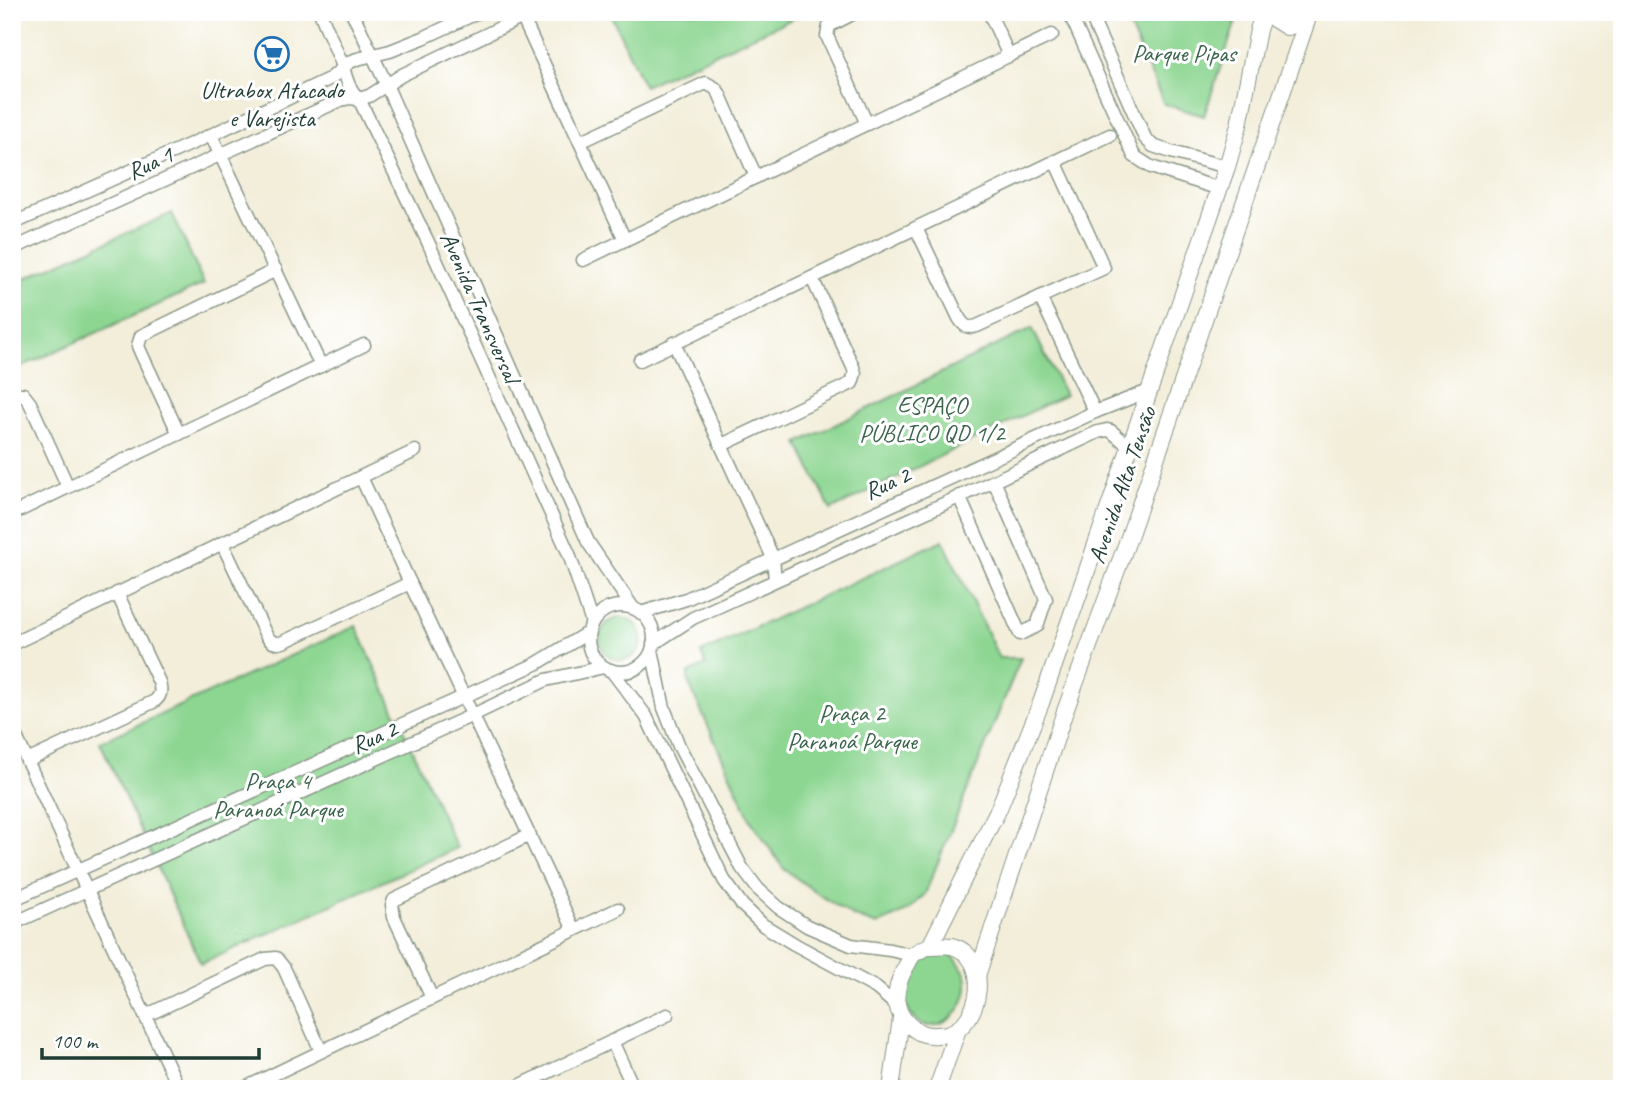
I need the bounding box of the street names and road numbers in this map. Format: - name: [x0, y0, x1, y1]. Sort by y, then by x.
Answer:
- street label: Rua 1: [122, 139, 179, 187]
- street label: Avenida Transversal: [433, 227, 528, 390]
- street label: Avenida Alta Tensão: [1081, 401, 1163, 567]
- street label: Rua 2: [859, 459, 917, 506]
- street label: Rua 2: [346, 713, 404, 760]

